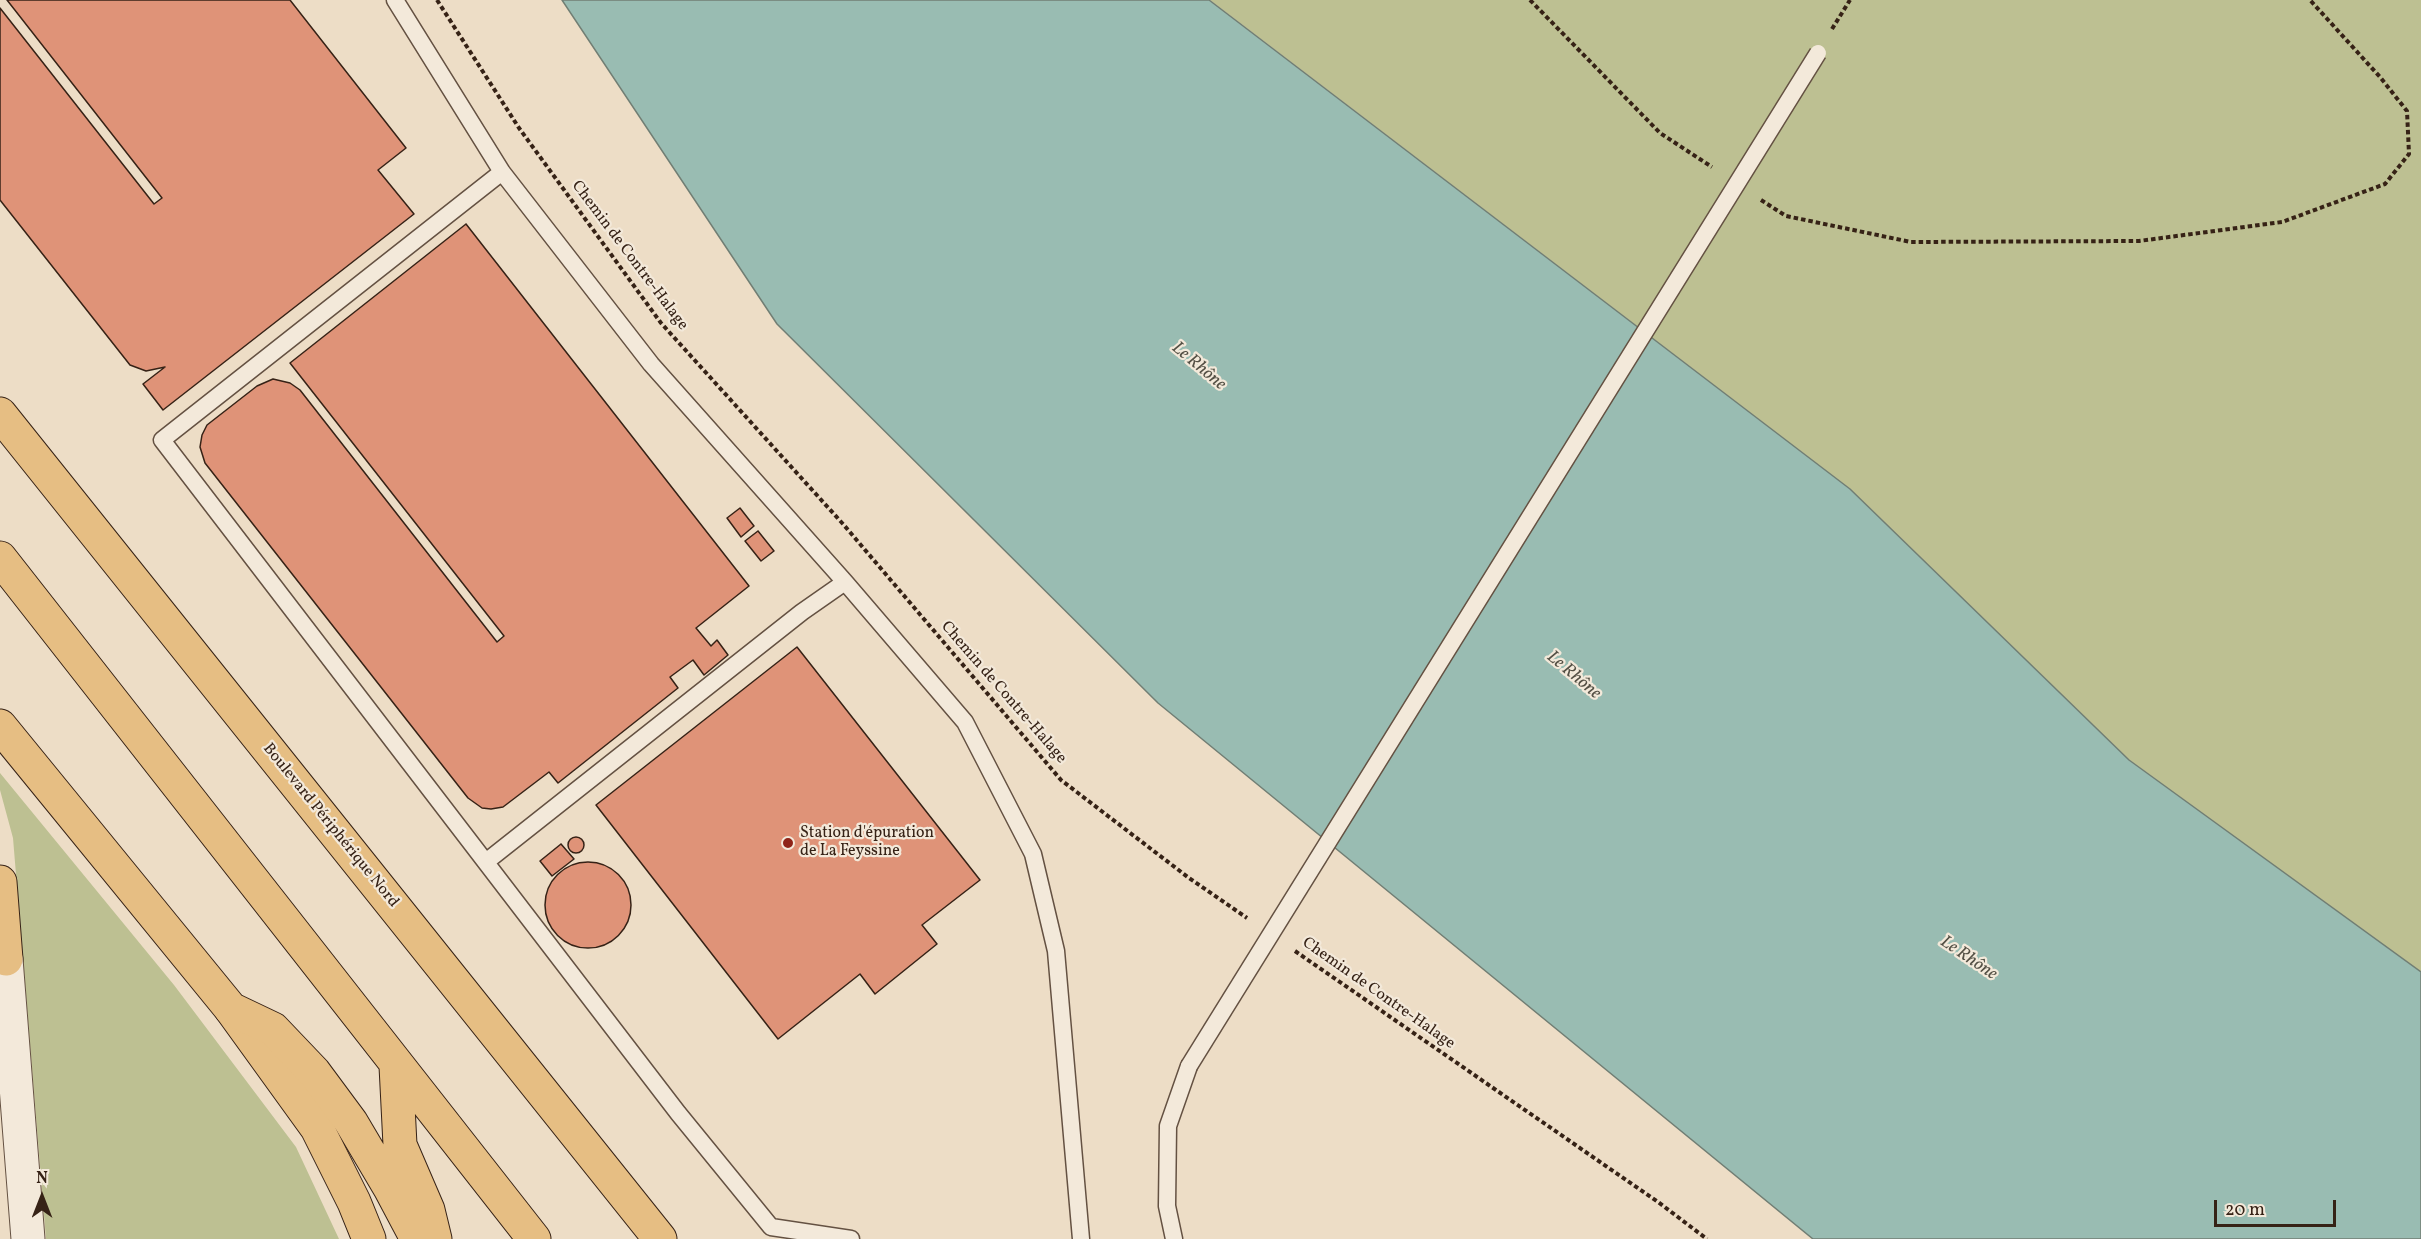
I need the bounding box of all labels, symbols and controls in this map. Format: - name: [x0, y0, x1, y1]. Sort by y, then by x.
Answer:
- street label: Chemin de Contre-Halage: [566, 177, 692, 335]
- water label: Le Rhône: [1166, 338, 1230, 396]
- street label: Chemin de Contre-Halage: [936, 618, 1070, 768]
- water label: Le Rhône: [1541, 647, 1605, 705]
- street label: Boulevard Périphérique Nord: [258, 740, 402, 912]
- place label: Station d'épuration de La Feyssine: [800, 824, 934, 862]
- marker: Station d'épuration de La Feyssine: [781, 836, 795, 850]
- water label: Le Rhône: [1935, 932, 2001, 986]
- street label: Chemin de Contre-Halage: [1298, 934, 1458, 1054]
- north arrow: [12, 1167, 72, 1227]
- text: N: [36, 1168, 48, 1190]
- scale bar: [2217, 1188, 2338, 1226]
- text: 20 m: [2225, 1198, 2265, 1223]

